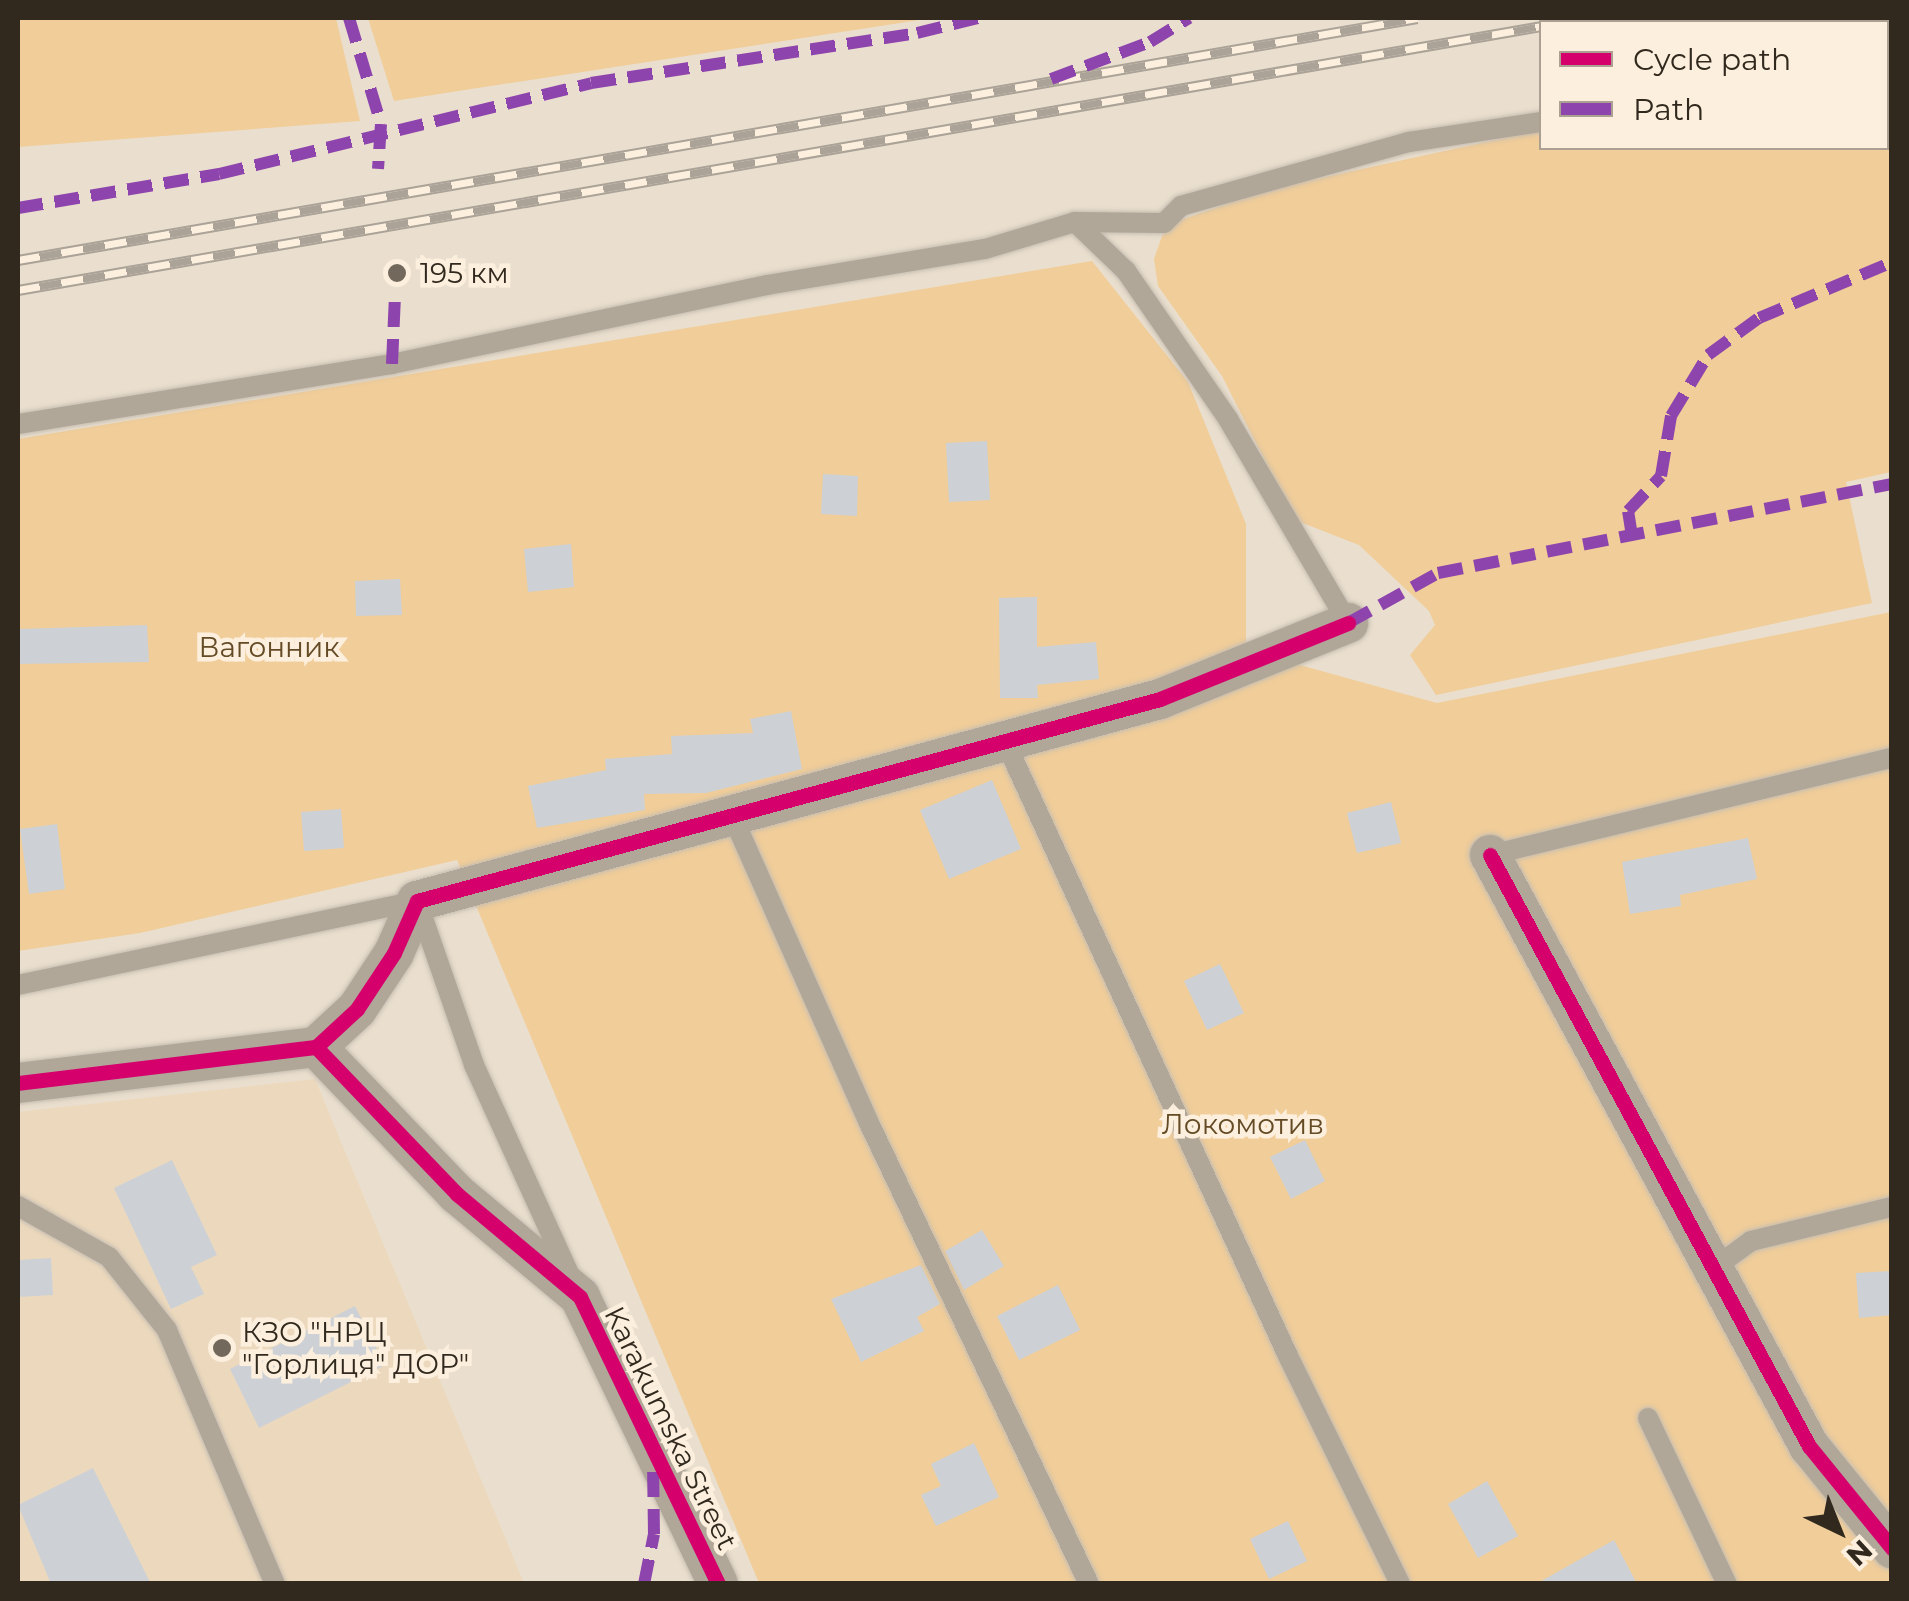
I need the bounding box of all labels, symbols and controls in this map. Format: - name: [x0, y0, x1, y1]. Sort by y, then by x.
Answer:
- legend: [1539, 20, 1889, 150]
- text: Cycle path: [1633, 41, 1791, 78]
- text: Path: [1633, 91, 1704, 128]
- place label: 195 км: [420, 256, 509, 290]
- marker: 195 км: [384, 260, 410, 286]
- park label: Вагонник: [198, 630, 340, 664]
- park label: Локомотив: [1162, 1107, 1324, 1141]
- street label: Karakumska Street: [598, 1301, 744, 1555]
- place label: КЗО "НРЦ "Горлиця" ДОР": [242, 1315, 469, 1381]
- marker: КЗО "НРЦ "Горлиця" ДОР": [211, 1337, 233, 1359]
- north arrow: [1789, 1481, 1889, 1581]
- text: N: [1840, 1533, 1879, 1573]

